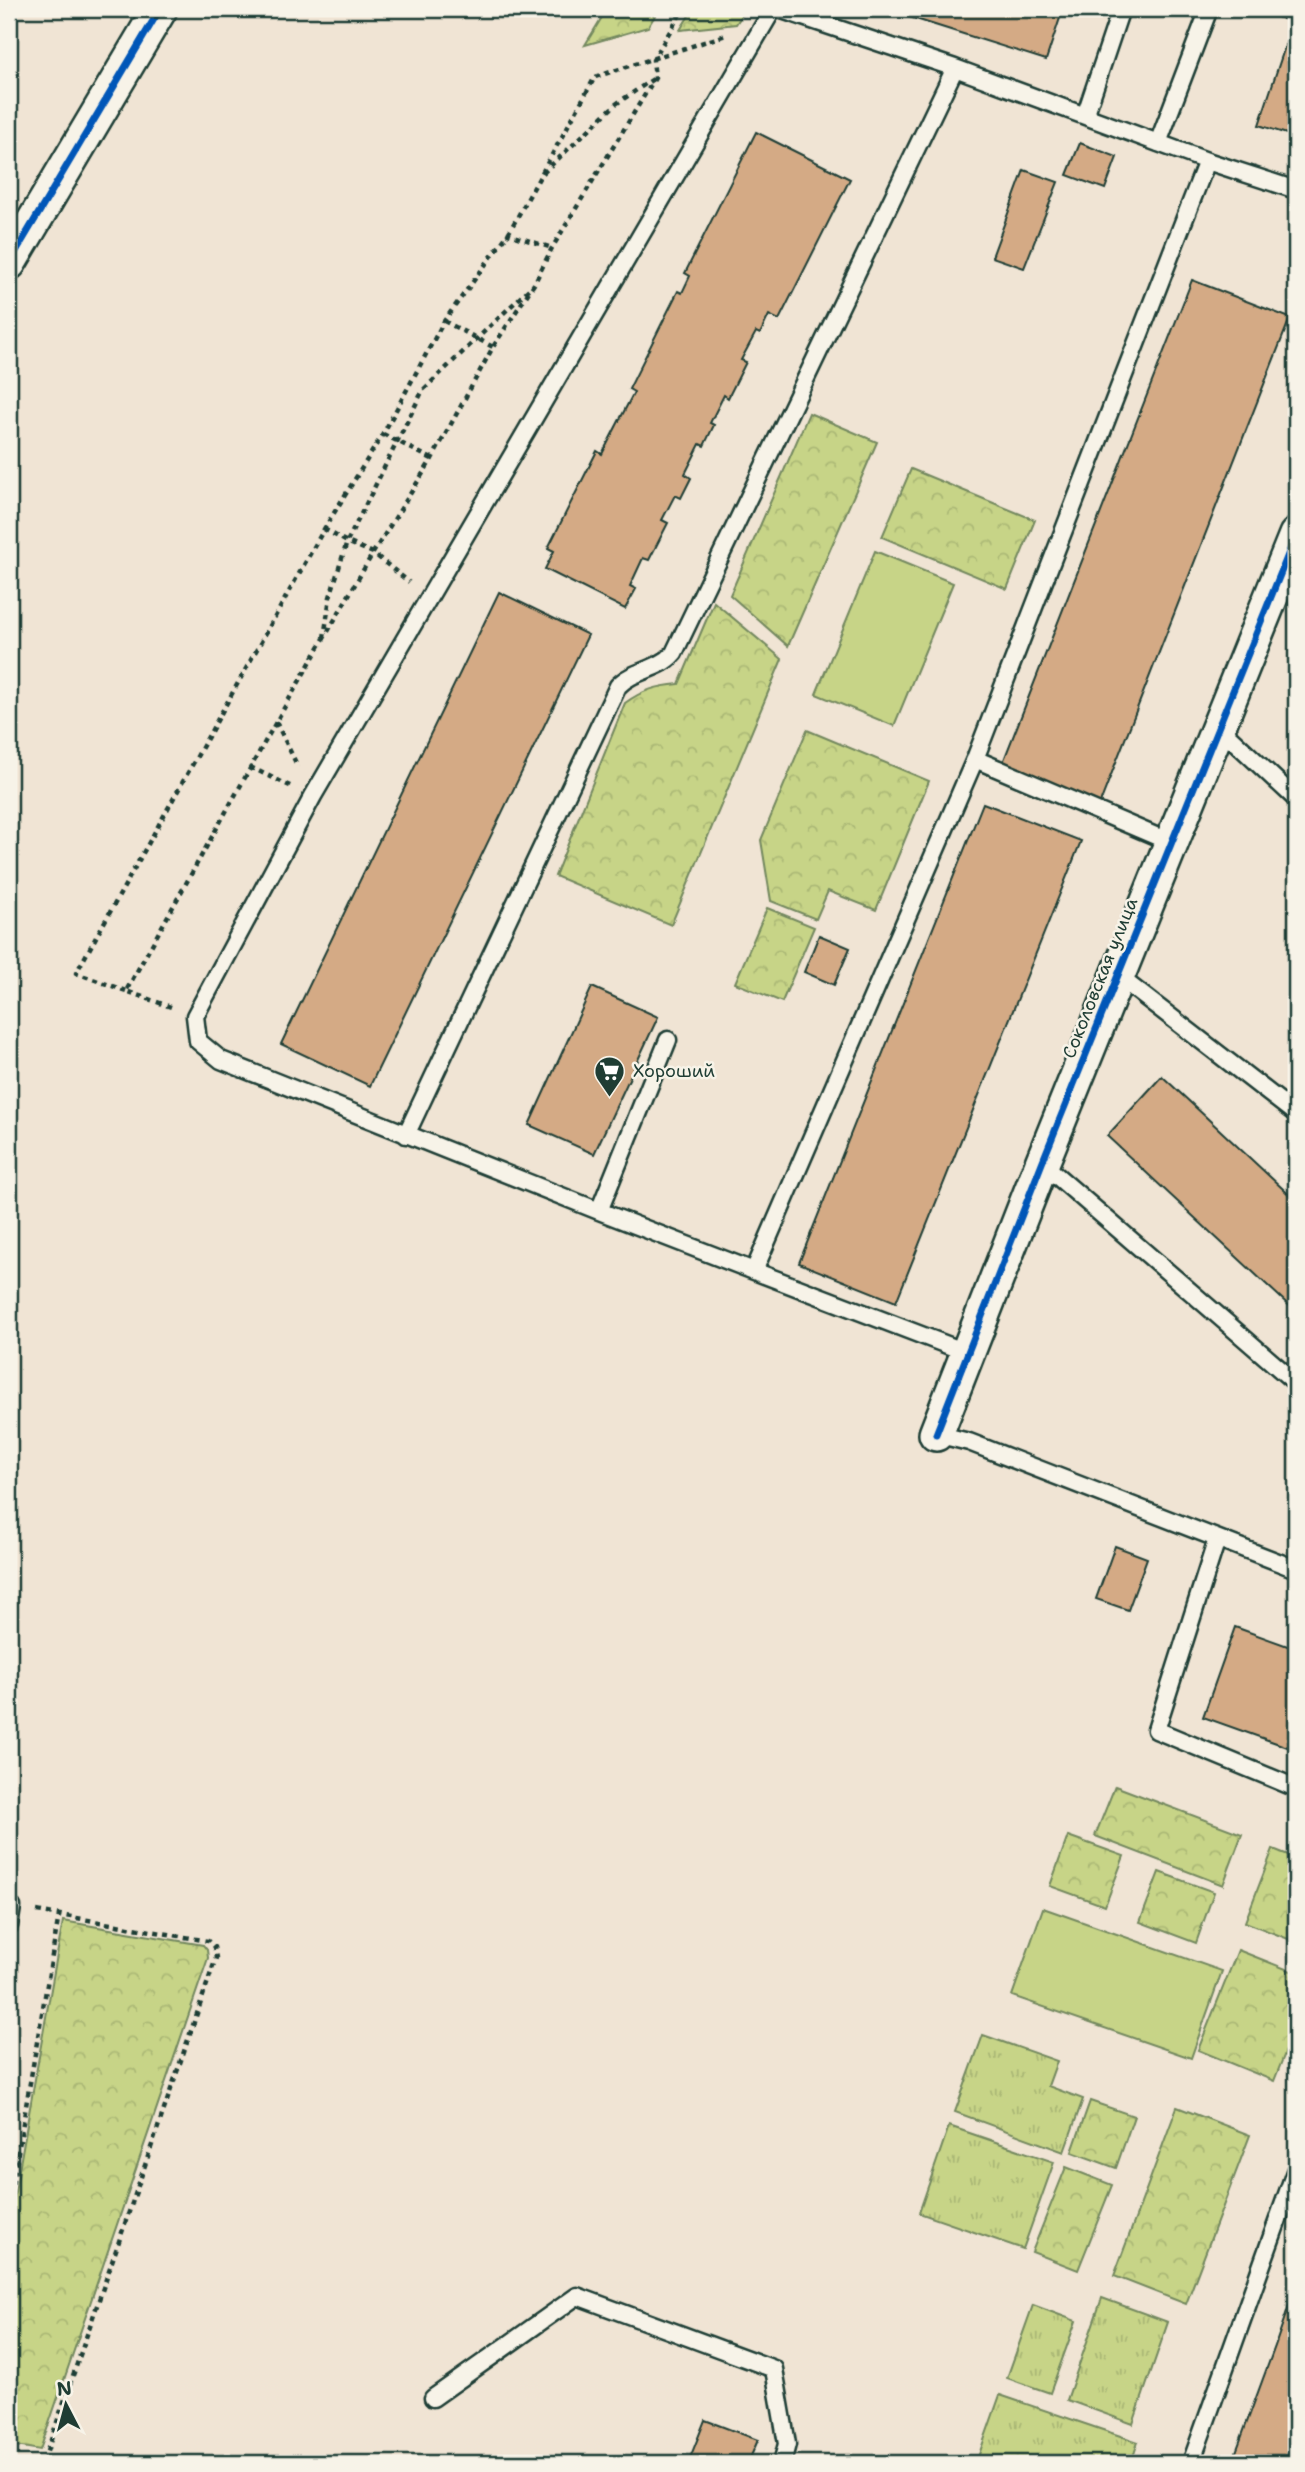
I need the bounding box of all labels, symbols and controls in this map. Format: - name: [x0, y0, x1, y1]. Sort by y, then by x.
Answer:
- street label: Соколовская улица: [1057, 894, 1143, 1062]
- supermarket icon: Хороший: [593, 1054, 627, 1098]
- place label: Хороший: [633, 1059, 715, 1083]
- north arrow: [32, 2370, 102, 2440]
- text: N: [55, 2375, 73, 2402]

